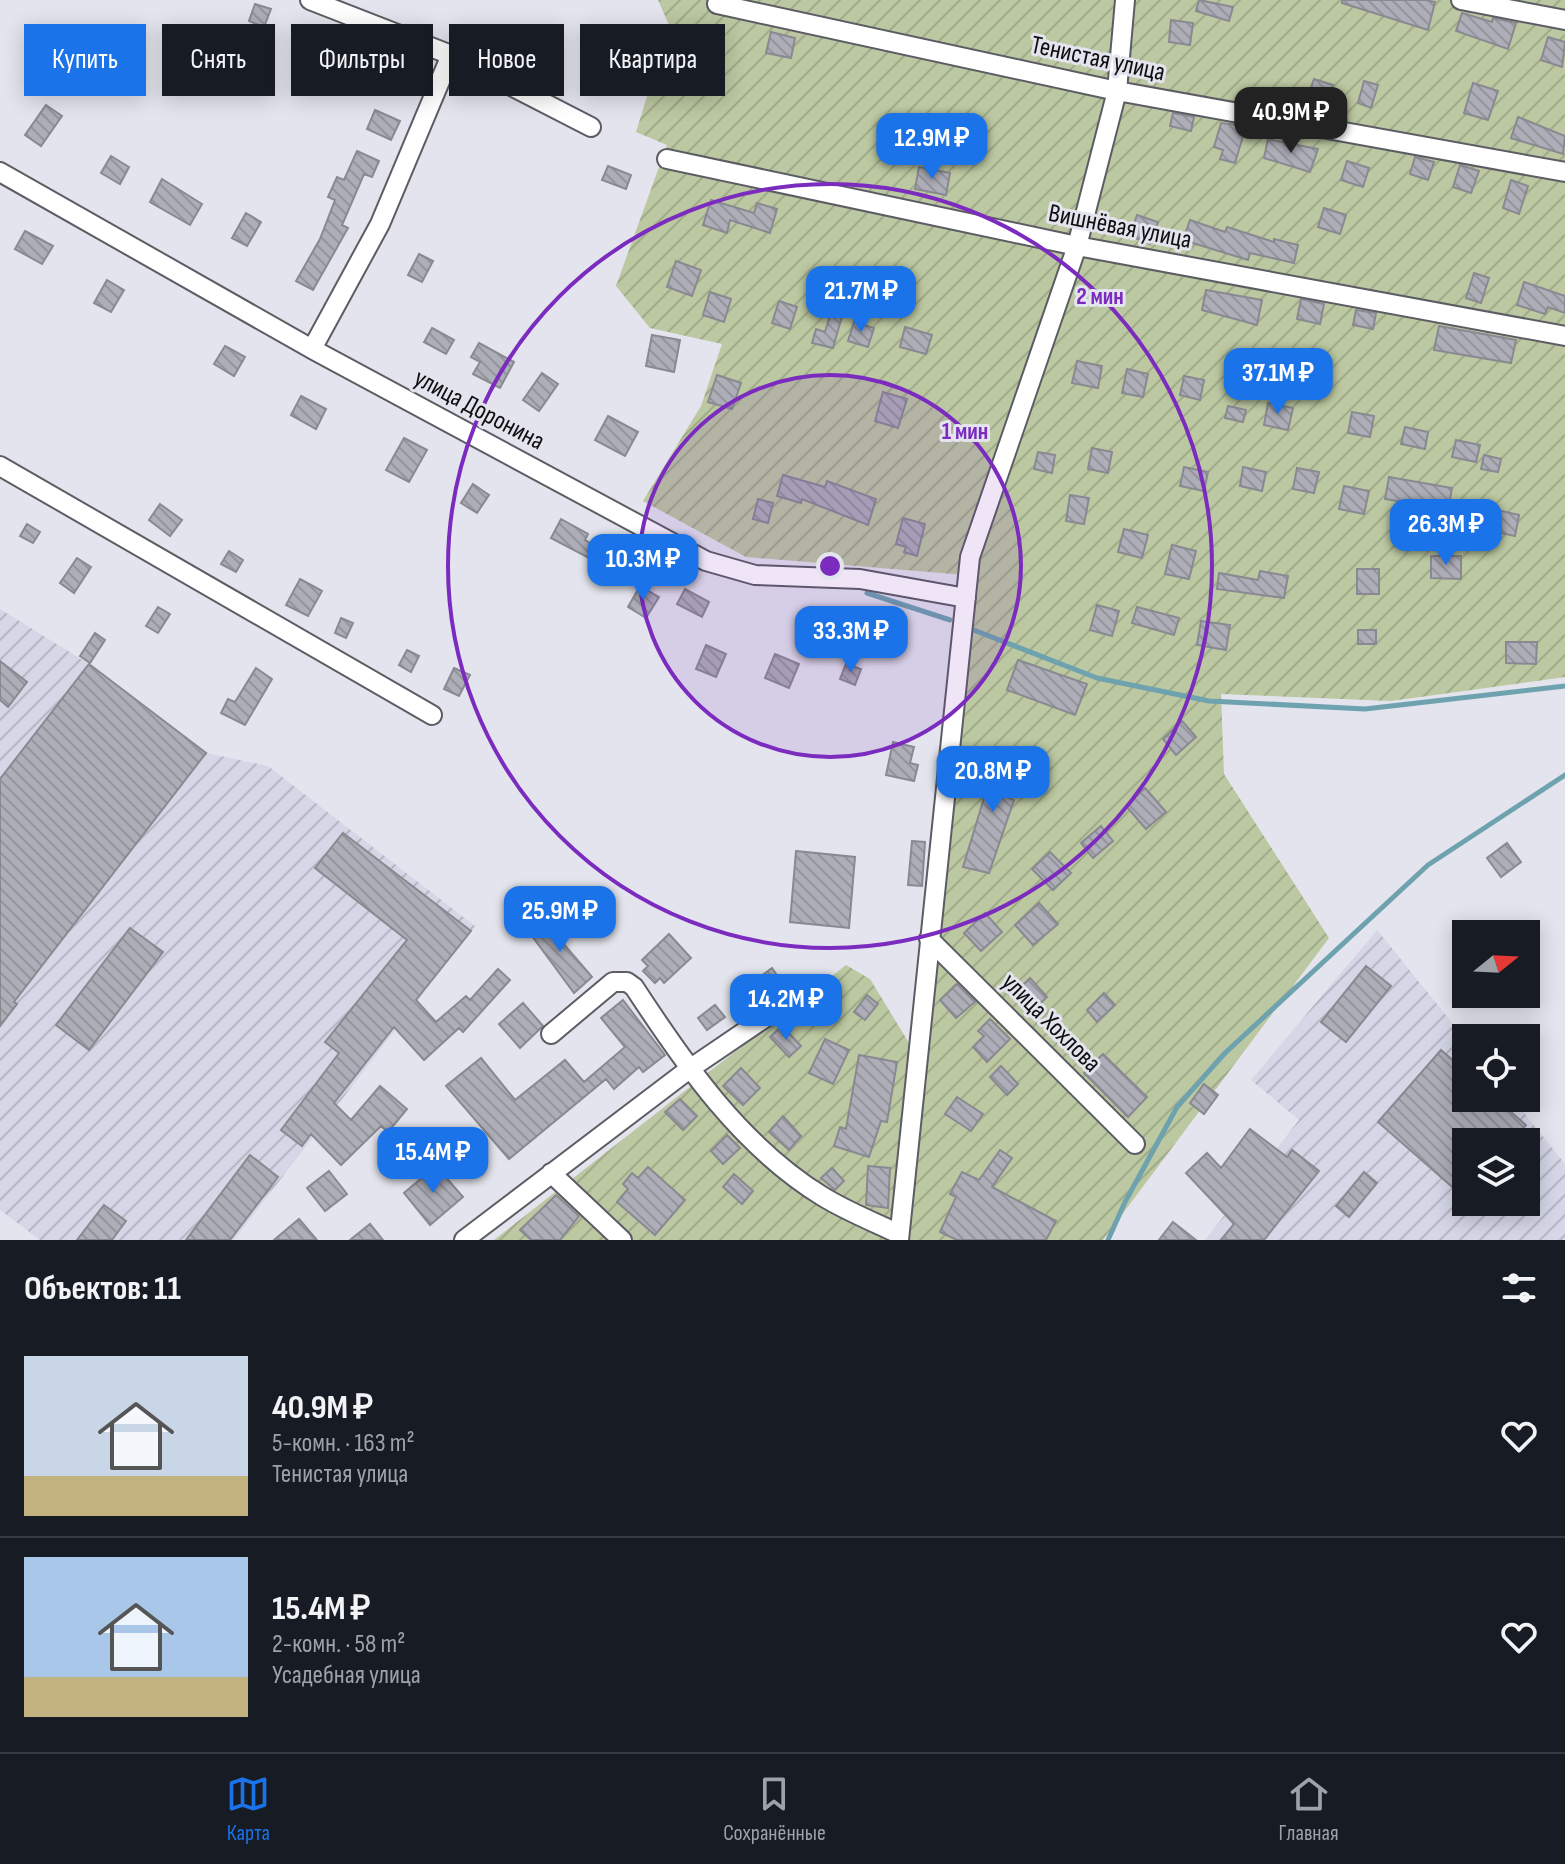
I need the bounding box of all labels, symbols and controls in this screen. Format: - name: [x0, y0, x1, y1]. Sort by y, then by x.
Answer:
- chip: Купить: [24, 24, 146, 96]
- chip: Снять: [162, 24, 275, 96]
- chip: Фильтры: [291, 24, 433, 96]
- chip: Новое: [449, 24, 564, 96]
- chip: Квартира: [580, 24, 725, 96]
- street label: Тенистая улица: [1028, 30, 1168, 88]
- pin: 40.9M ₽: [1217, 87, 1365, 155]
- text: 40.9M ₽: [1252, 97, 1330, 128]
- pin: 12.9M ₽: [858, 113, 1006, 181]
- text: 12.9M ₽: [894, 123, 970, 154]
- street label: Вишнёвая улица: [1046, 198, 1194, 256]
- pin: 21.7M ₽: [787, 266, 935, 334]
- text: 21.7M ₽: [824, 276, 898, 307]
- text: 2 мин: [1076, 282, 1124, 311]
- pin: 37.1M ₽: [1204, 348, 1352, 416]
- text: 37.1M ₽: [1242, 358, 1314, 389]
- street label: улица Доронина: [408, 363, 550, 457]
- text: 1 мин: [942, 417, 988, 446]
- pin: 26.3M ₽: [1372, 499, 1520, 567]
- text: 26.3M ₽: [1408, 509, 1484, 540]
- pin: 10.3M ₽: [569, 534, 717, 602]
- text: 10.3M ₽: [605, 544, 681, 575]
- centre of rings: [816, 552, 844, 580]
- pin: 33.3M ₽: [777, 606, 925, 674]
- text: 33.3M ₽: [813, 616, 889, 647]
- pin: 20.8M ₽: [919, 746, 1067, 814]
- text: 20.8M ₽: [955, 756, 1031, 787]
- pin: 25.9M ₽: [486, 886, 634, 954]
- text: 25.9M ₽: [522, 896, 598, 927]
- north arrow: [1452, 920, 1540, 1008]
- map controls: [1452, 920, 1540, 1216]
- street label: улица Хохлова: [995, 967, 1107, 1079]
- pin: 14.2M ₽: [712, 974, 860, 1042]
- text: 14.2M ₽: [748, 984, 824, 1015]
- button: locate: [1452, 1024, 1540, 1112]
- pin: 15.4M ₽: [359, 1127, 507, 1195]
- button: layers: [1452, 1128, 1540, 1216]
- text: 15.4M ₽: [395, 1137, 471, 1168]
- icon: filters: [1497, 1266, 1541, 1310]
- text: Объектов: 11: [24, 1268, 181, 1309]
- text: 40.9M ₽: [272, 1387, 373, 1428]
- icon: home: [88, 1388, 184, 1484]
- icon: heart: [1497, 1414, 1541, 1458]
- text: 5-комн. · 163 m²: [272, 1428, 415, 1459]
- text: Тенистая улица: [272, 1459, 408, 1490]
- text: 15.4M ₽: [272, 1588, 371, 1629]
- icon: home: [88, 1589, 184, 1685]
- icon: heart: [1497, 1615, 1541, 1659]
- text: 2-комн. · 58 m²: [272, 1629, 405, 1660]
- text: Усадебная улица: [272, 1660, 421, 1691]
- tab: Карта: [226, 1772, 270, 1847]
- tab: Сохранённые: [723, 1772, 826, 1847]
- tab: Главная: [1279, 1772, 1339, 1847]

